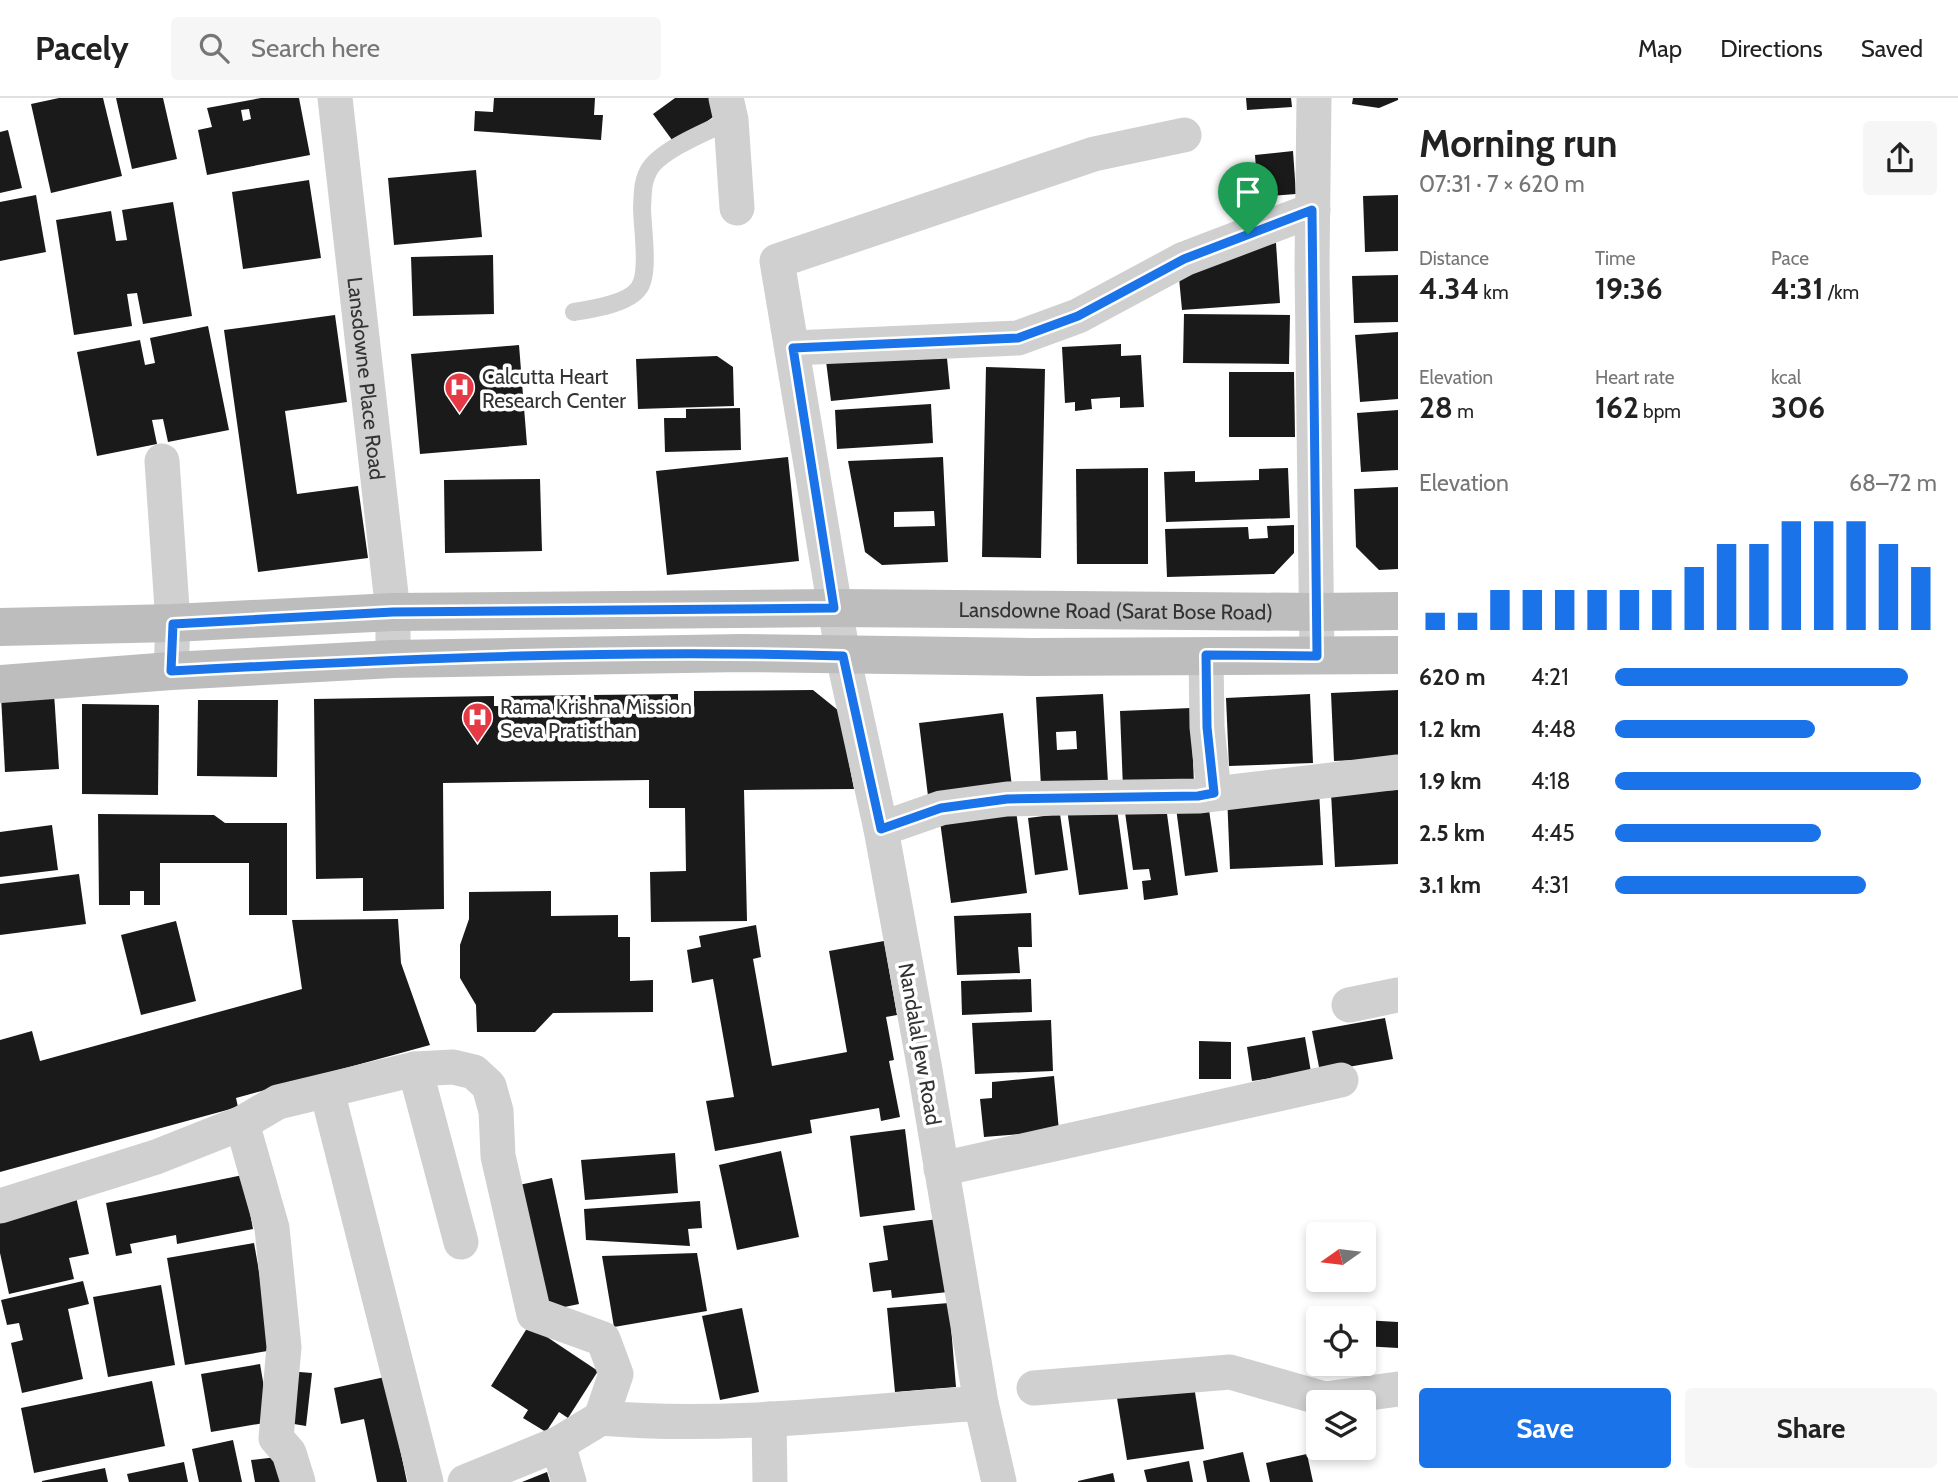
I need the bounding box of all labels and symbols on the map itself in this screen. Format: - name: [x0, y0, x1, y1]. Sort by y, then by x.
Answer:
- pin: [1218, 162, 1278, 234]
- street label: Lansdowne Place Road: [343, 275, 390, 481]
- place label: Calcutta Heart Research Center: [482, 364, 626, 413]
- hospital icon: Calcutta Heart Research Center: [442, 371, 476, 415]
- street label: Lansdowne Road (Sarat Bose Road): [958, 597, 1273, 624]
- place label: Rama Krishna Mission Seva Pratisthan: [500, 694, 692, 743]
- hospital icon: Rama Krishna Mission Seva Pratisthan: [460, 701, 494, 745]
- street label: Nandalal Jew Road: [893, 961, 947, 1127]
- north arrow: [1306, 1222, 1376, 1292]

